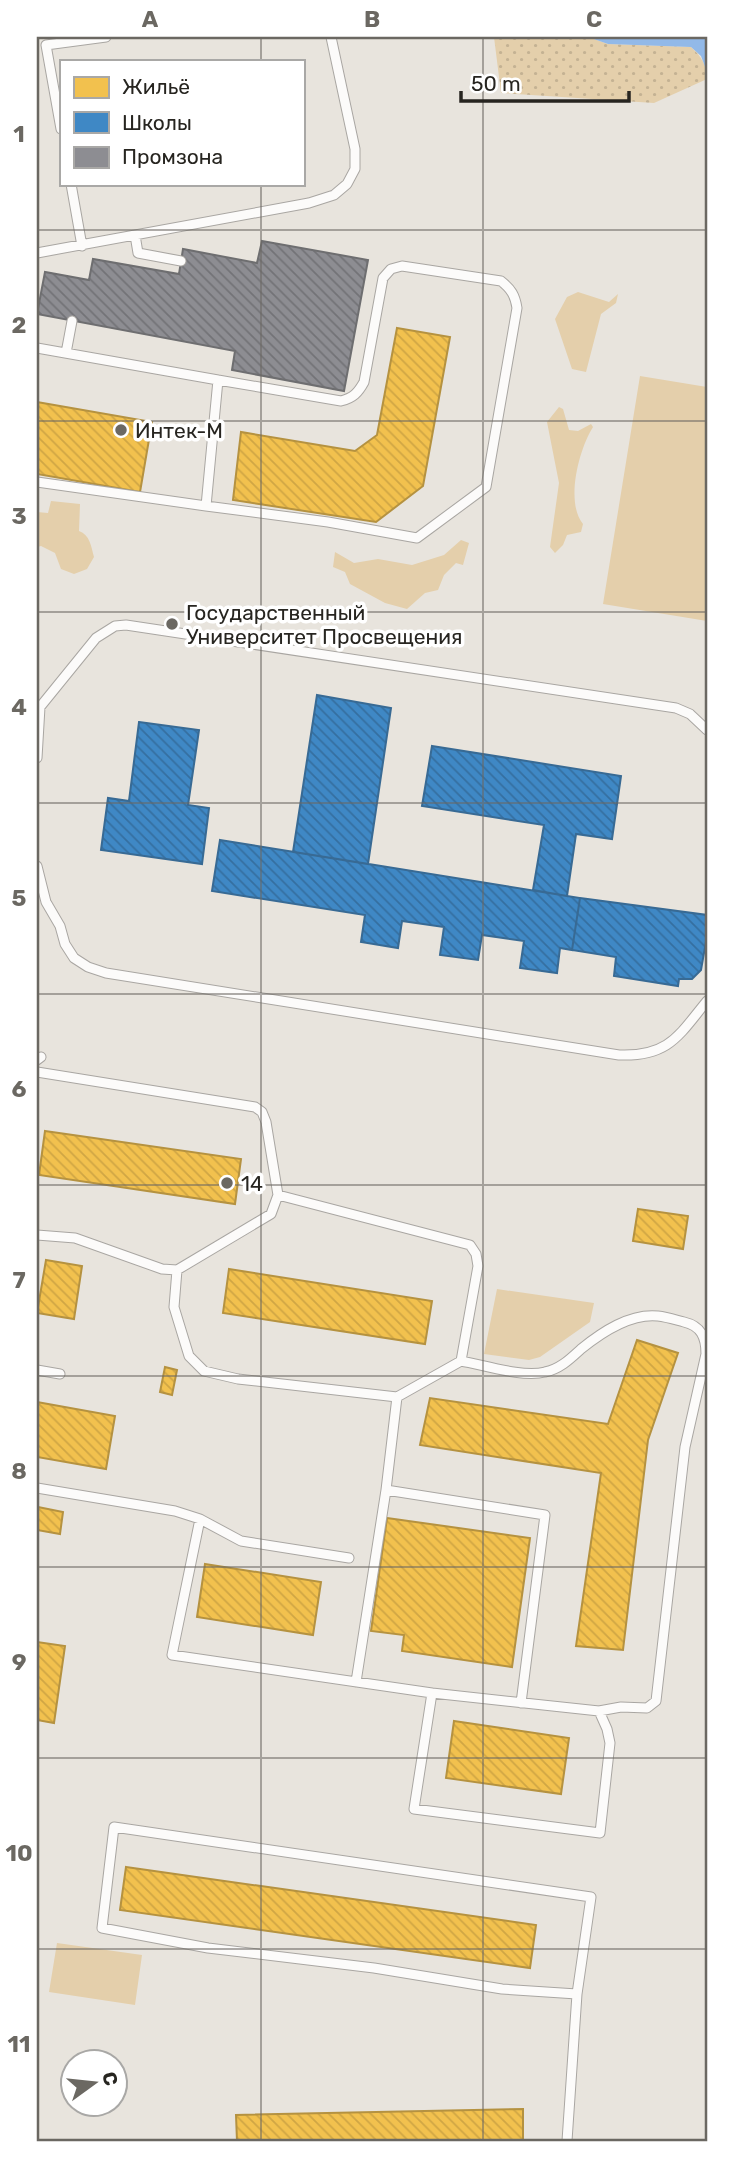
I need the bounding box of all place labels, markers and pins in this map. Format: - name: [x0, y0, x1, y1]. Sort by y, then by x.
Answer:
- place label: Интек-М: [135, 418, 223, 443]
- marker: Интек-М: [113, 422, 129, 438]
- place label: Государственный Университет Просвещения: [186, 600, 463, 649]
- marker: Государственный Университет Просвещения: [164, 616, 180, 632]
- place label: 14: [241, 1171, 263, 1196]
- marker: 14: [219, 1175, 235, 1191]

